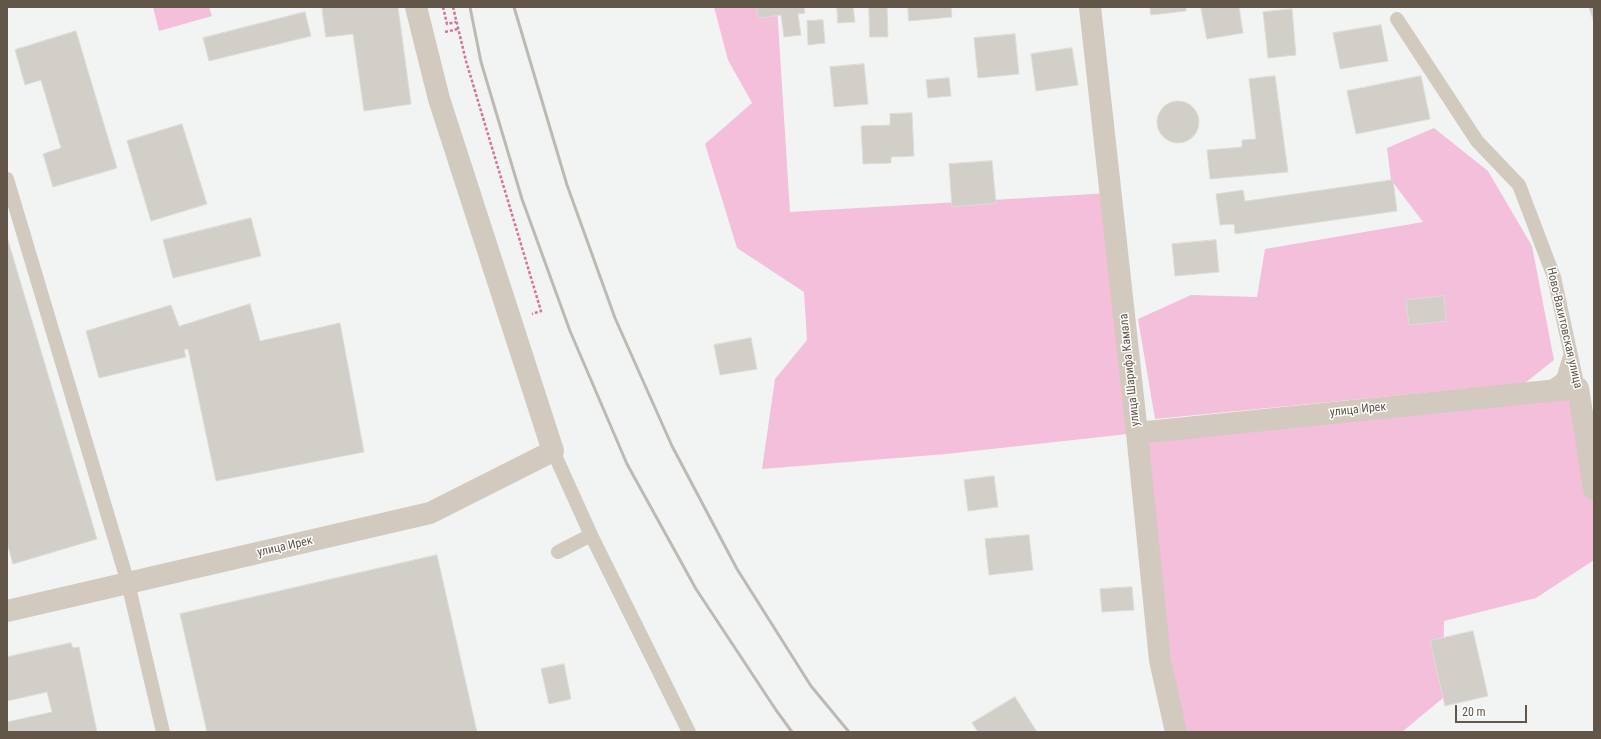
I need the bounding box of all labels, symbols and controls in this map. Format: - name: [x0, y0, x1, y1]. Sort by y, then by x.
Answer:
- street label: Ново-Вахитовская улица: [1543, 266, 1585, 390]
- street label: улица Шарифа Камала: [1117, 313, 1143, 427]
- street label: улица Ирек: [1329, 400, 1387, 420]
- street label: улица Ирек: [256, 534, 314, 560]
- scale bar: [1457, 697, 1529, 723]
- text: 20 m: [1462, 705, 1486, 719]

